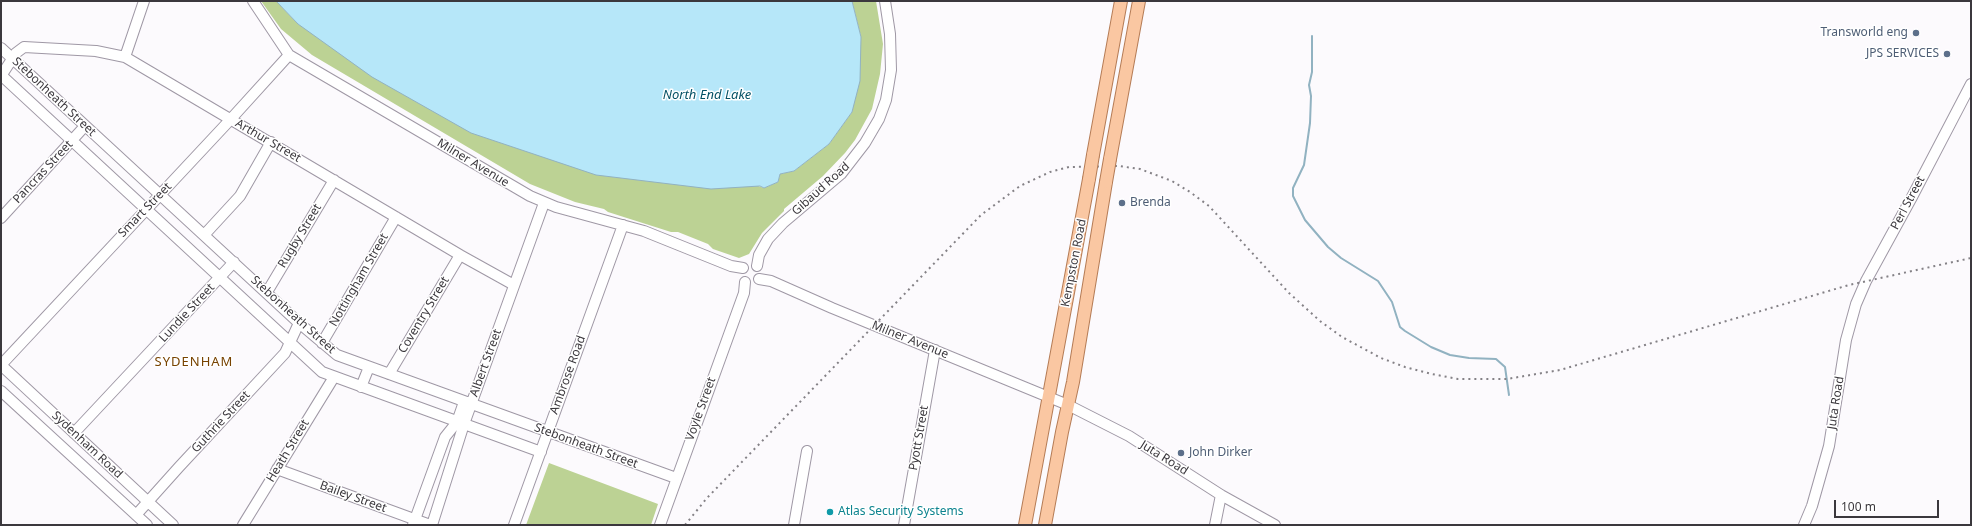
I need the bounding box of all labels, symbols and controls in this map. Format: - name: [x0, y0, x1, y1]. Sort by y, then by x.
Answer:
- place label: Transworld eng: [1821, 26, 1908, 40]
- marker: Transworld eng: [1911, 28, 1921, 38]
- place label: JPS SERVICES: [1866, 47, 1939, 61]
- marker: JPS SERVICES: [1942, 49, 1952, 59]
- street label: Stebonheath Street: [9, 55, 99, 139]
- water label: North End Lake: [663, 87, 751, 103]
- street label: Arthur Street: [233, 116, 303, 166]
- street label: Milner Avenue: [434, 136, 512, 190]
- street label: Pancras Street: [10, 137, 76, 207]
- street label: Gibaud Road: [789, 159, 853, 219]
- street label: Perl Street: [1888, 174, 1928, 232]
- street label: Smart Street: [115, 180, 175, 240]
- place label: Brenda: [1130, 196, 1171, 210]
- marker: Brenda: [1117, 198, 1127, 208]
- street label: Rugby Street: [275, 201, 325, 271]
- street label: Kempston Road: [1058, 218, 1090, 308]
- street label: Nottingham Street: [327, 231, 391, 329]
- street label: Stebonheath Street: [248, 273, 338, 357]
- street label: Coventry Street: [395, 274, 453, 356]
- street label: Lundie Street: [156, 281, 218, 345]
- street label: Milner Avenue: [870, 318, 950, 362]
- street label: Albert Street: [467, 327, 505, 399]
- street label: Ambrose Road: [547, 334, 589, 416]
- district label: SYDENHAM: [155, 354, 233, 370]
- street label: Voyle Street: [683, 375, 719, 443]
- street label: Juta Road: [1825, 375, 1847, 431]
- street label: Guthrie Street: [189, 388, 253, 456]
- street label: Pyott Street: [906, 404, 932, 472]
- street label: Sydenham Road: [49, 409, 125, 481]
- street label: Heath Street: [264, 417, 312, 485]
- street label: Stebonheath Street: [532, 421, 640, 471]
- street label: Juta Road: [1137, 438, 1191, 478]
- place label: John Dirker: [1189, 446, 1252, 460]
- marker: John Dirker: [1176, 448, 1186, 458]
- street label: Bailey Street: [318, 478, 388, 516]
- scale bar: [1836, 492, 1941, 518]
- text: 100 m: [1841, 498, 1876, 515]
- place label: Atlas Security Systems: [838, 505, 963, 519]
- marker: Atlas Security Systems: [825, 507, 835, 517]

